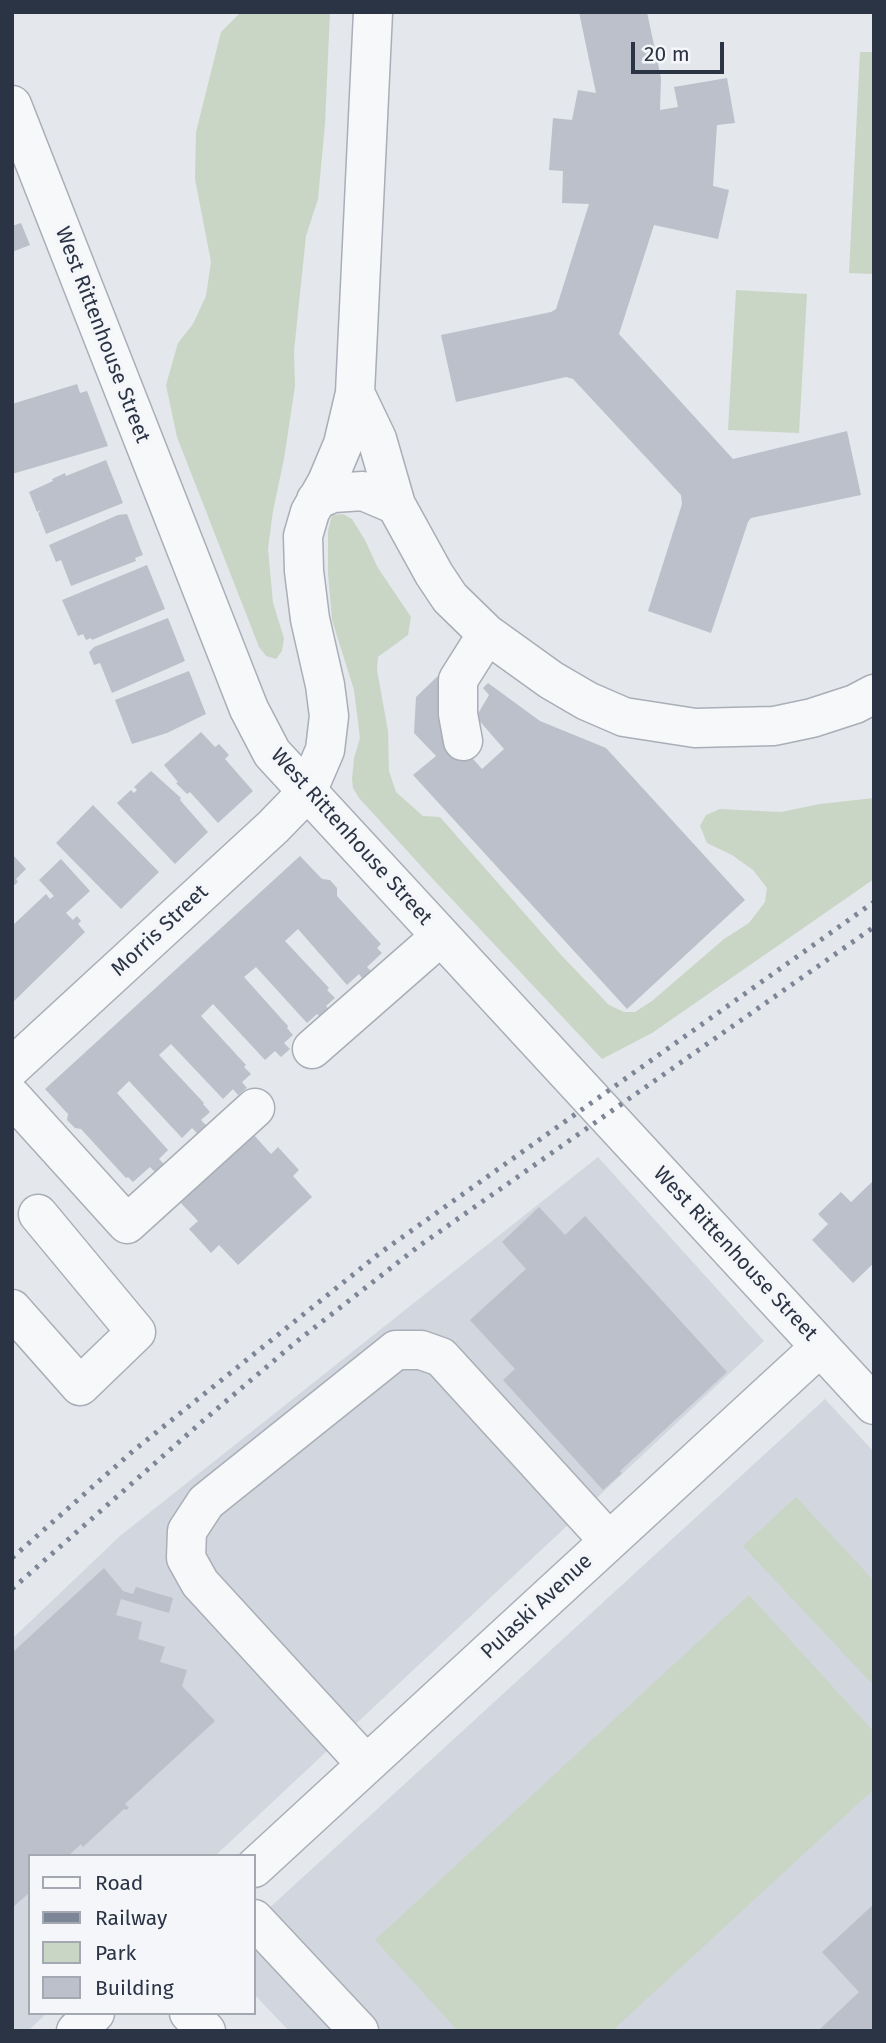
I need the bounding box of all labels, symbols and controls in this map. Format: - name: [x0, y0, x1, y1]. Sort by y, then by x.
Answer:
- scale bar: [634, 28, 727, 72]
- text: 20 m: [644, 41, 690, 67]
- street label: West Rittenhouse Street: [49, 223, 155, 447]
- street label: West Rittenhouse Street: [265, 743, 437, 931]
- street label: Morris Street: [106, 880, 214, 982]
- street label: West Rittenhouse Street: [648, 1162, 822, 1346]
- street label: Pulaski Avenue: [476, 1549, 598, 1665]
- legend: [28, 1854, 256, 2015]
- text: Road: [95, 1870, 143, 1896]
- text: Railway: [95, 1905, 167, 1931]
- text: Park: [95, 1940, 136, 1966]
- text: Building: [95, 1975, 174, 2001]

